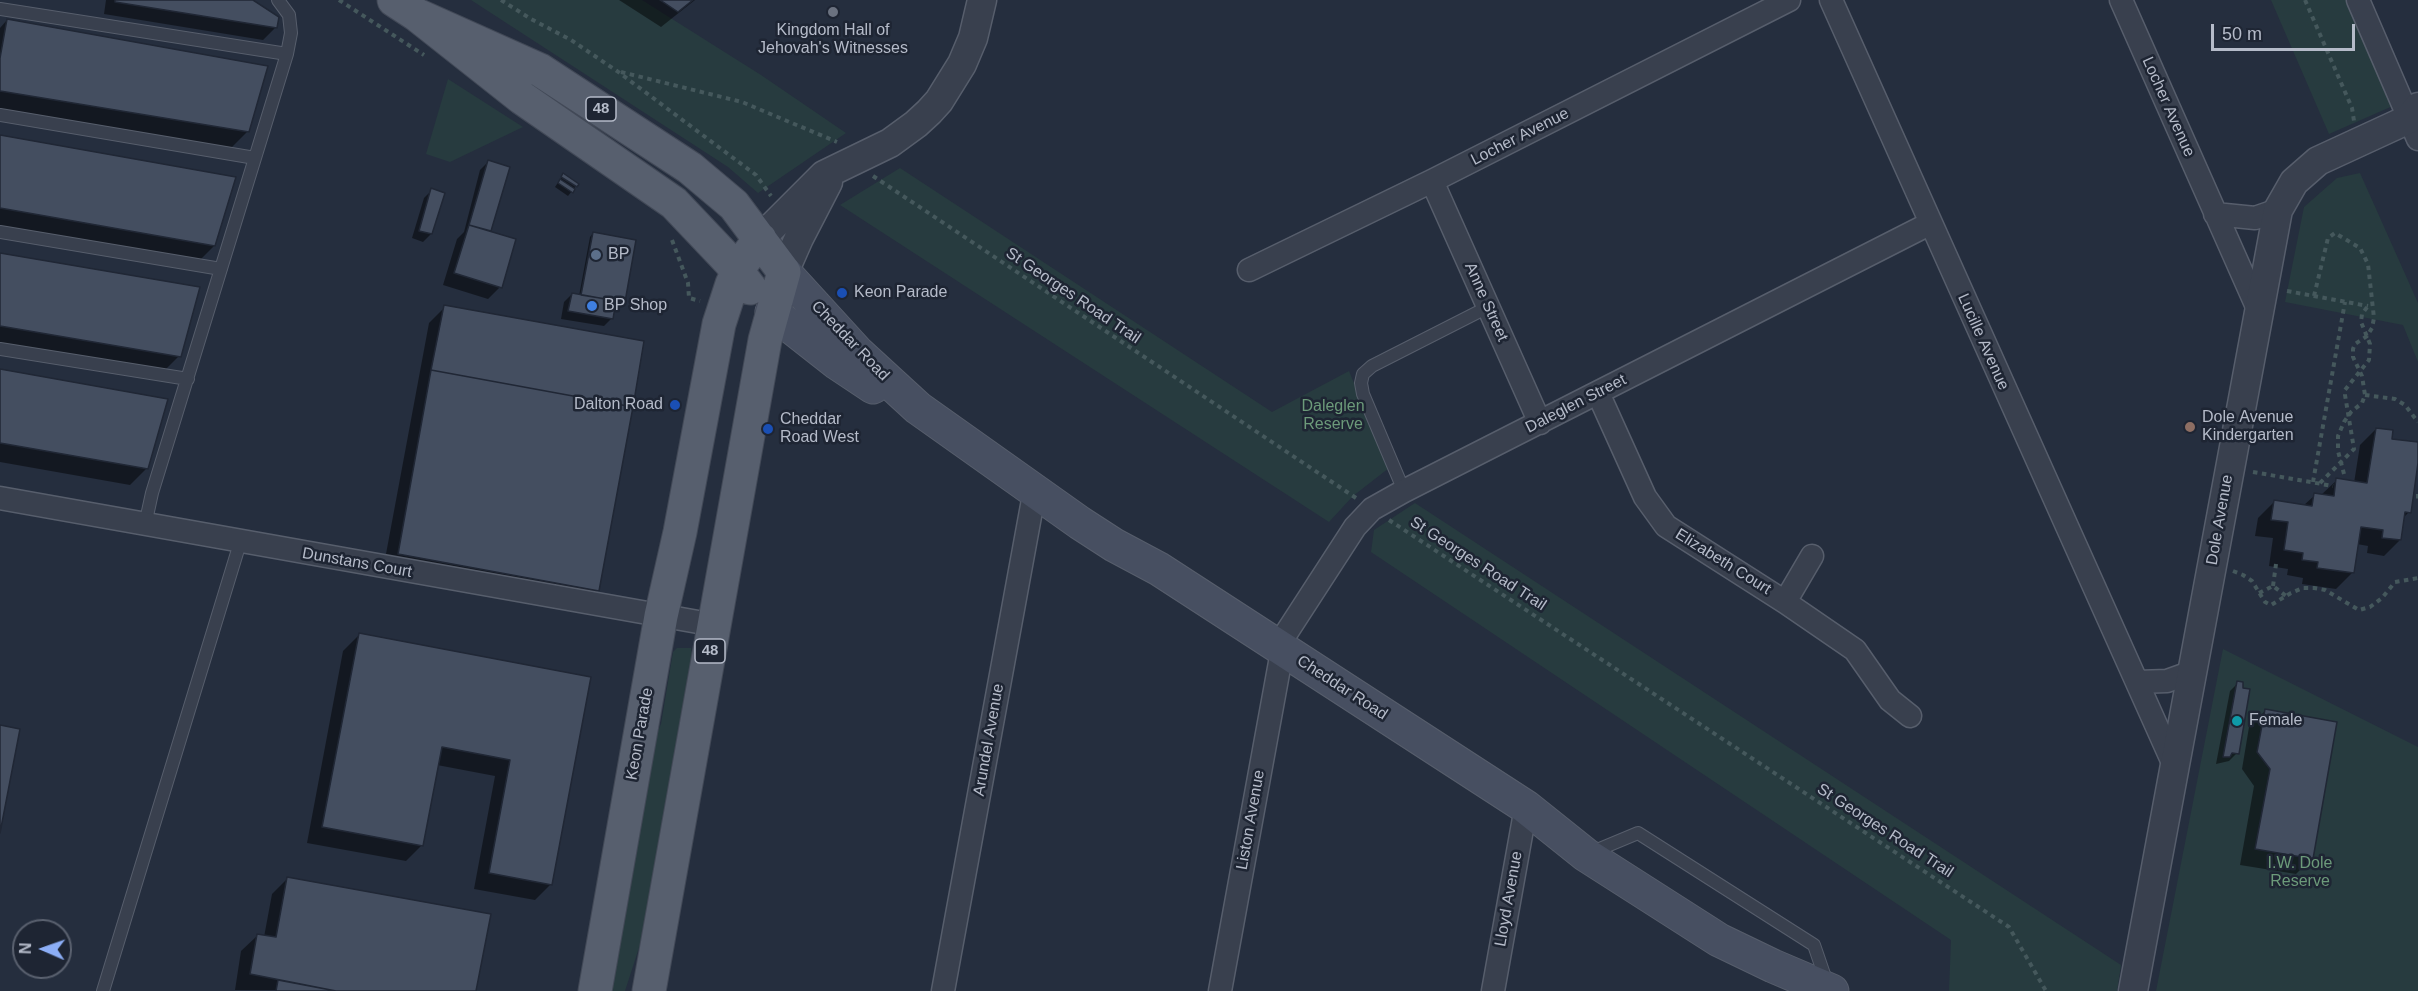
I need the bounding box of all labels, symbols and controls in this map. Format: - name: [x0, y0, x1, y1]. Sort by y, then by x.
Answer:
- marker: Kingdom Hall of Jehovah's Witnesses: [826, 5, 840, 19]
- scale bar: [2214, 12, 2358, 50]
- place label: Kingdom Hall of Jehovah's Witnesses: [758, 21, 908, 59]
- text: 50 m: [2222, 24, 2262, 44]
- street label: Locher Avenue: [2137, 54, 2199, 160]
- road number: 48: [586, 97, 616, 121]
- street label: Locher Avenue: [1468, 104, 1572, 170]
- street label: St Georges Road Trail: [1002, 244, 1144, 348]
- place label: BP: [608, 245, 629, 265]
- marker: BP: [589, 248, 603, 262]
- street label: Anne Street: [1460, 259, 1512, 345]
- place label: Keon Parade: [854, 283, 947, 303]
- marker: Keon Parade: [835, 286, 849, 300]
- street label: Lucille Avenue: [1953, 291, 2013, 393]
- place label: BP Shop: [604, 296, 667, 316]
- street label: Cheddar Road: [807, 297, 893, 385]
- marker: BP Shop: [585, 299, 599, 313]
- street label: Daleglen Street: [1523, 370, 1629, 438]
- place label: Dalton Road: [574, 395, 663, 415]
- park label: Daleglen Reserve: [1301, 397, 1365, 435]
- marker: Dalton Road: [668, 398, 682, 412]
- place label: Dole Avenue Kindergarten: [2202, 408, 2294, 446]
- place label: Cheddar Road West: [780, 410, 859, 448]
- marker: Dole Avenue Kindergarten: [2183, 420, 2197, 434]
- marker: Cheddar Road West: [761, 422, 775, 436]
- street label: Dole Avenue: [2203, 473, 2237, 567]
- street label: St Georges Road Trail: [1406, 513, 1550, 615]
- street label: Elizabeth Court: [1672, 525, 1774, 599]
- street label: Dunstans Court: [301, 544, 413, 582]
- road number: 48: [695, 639, 725, 663]
- street label: Cheddar Road: [1293, 652, 1391, 724]
- street label: Arundel Avenue: [970, 682, 1008, 798]
- street label: Keon Parade: [622, 686, 658, 782]
- place label: Female: [2249, 711, 2302, 731]
- marker: Female: [2230, 714, 2244, 728]
- street label: Liston Avenue: [1233, 769, 1269, 871]
- street label: St Georges Road Trail: [1813, 780, 1957, 882]
- street label: Lloyd Avenue: [1491, 850, 1527, 948]
- park label: I.W. Dole Reserve: [2268, 854, 2332, 892]
- north arrow: [12, 919, 72, 979]
- text: N: [17, 942, 34, 954]

